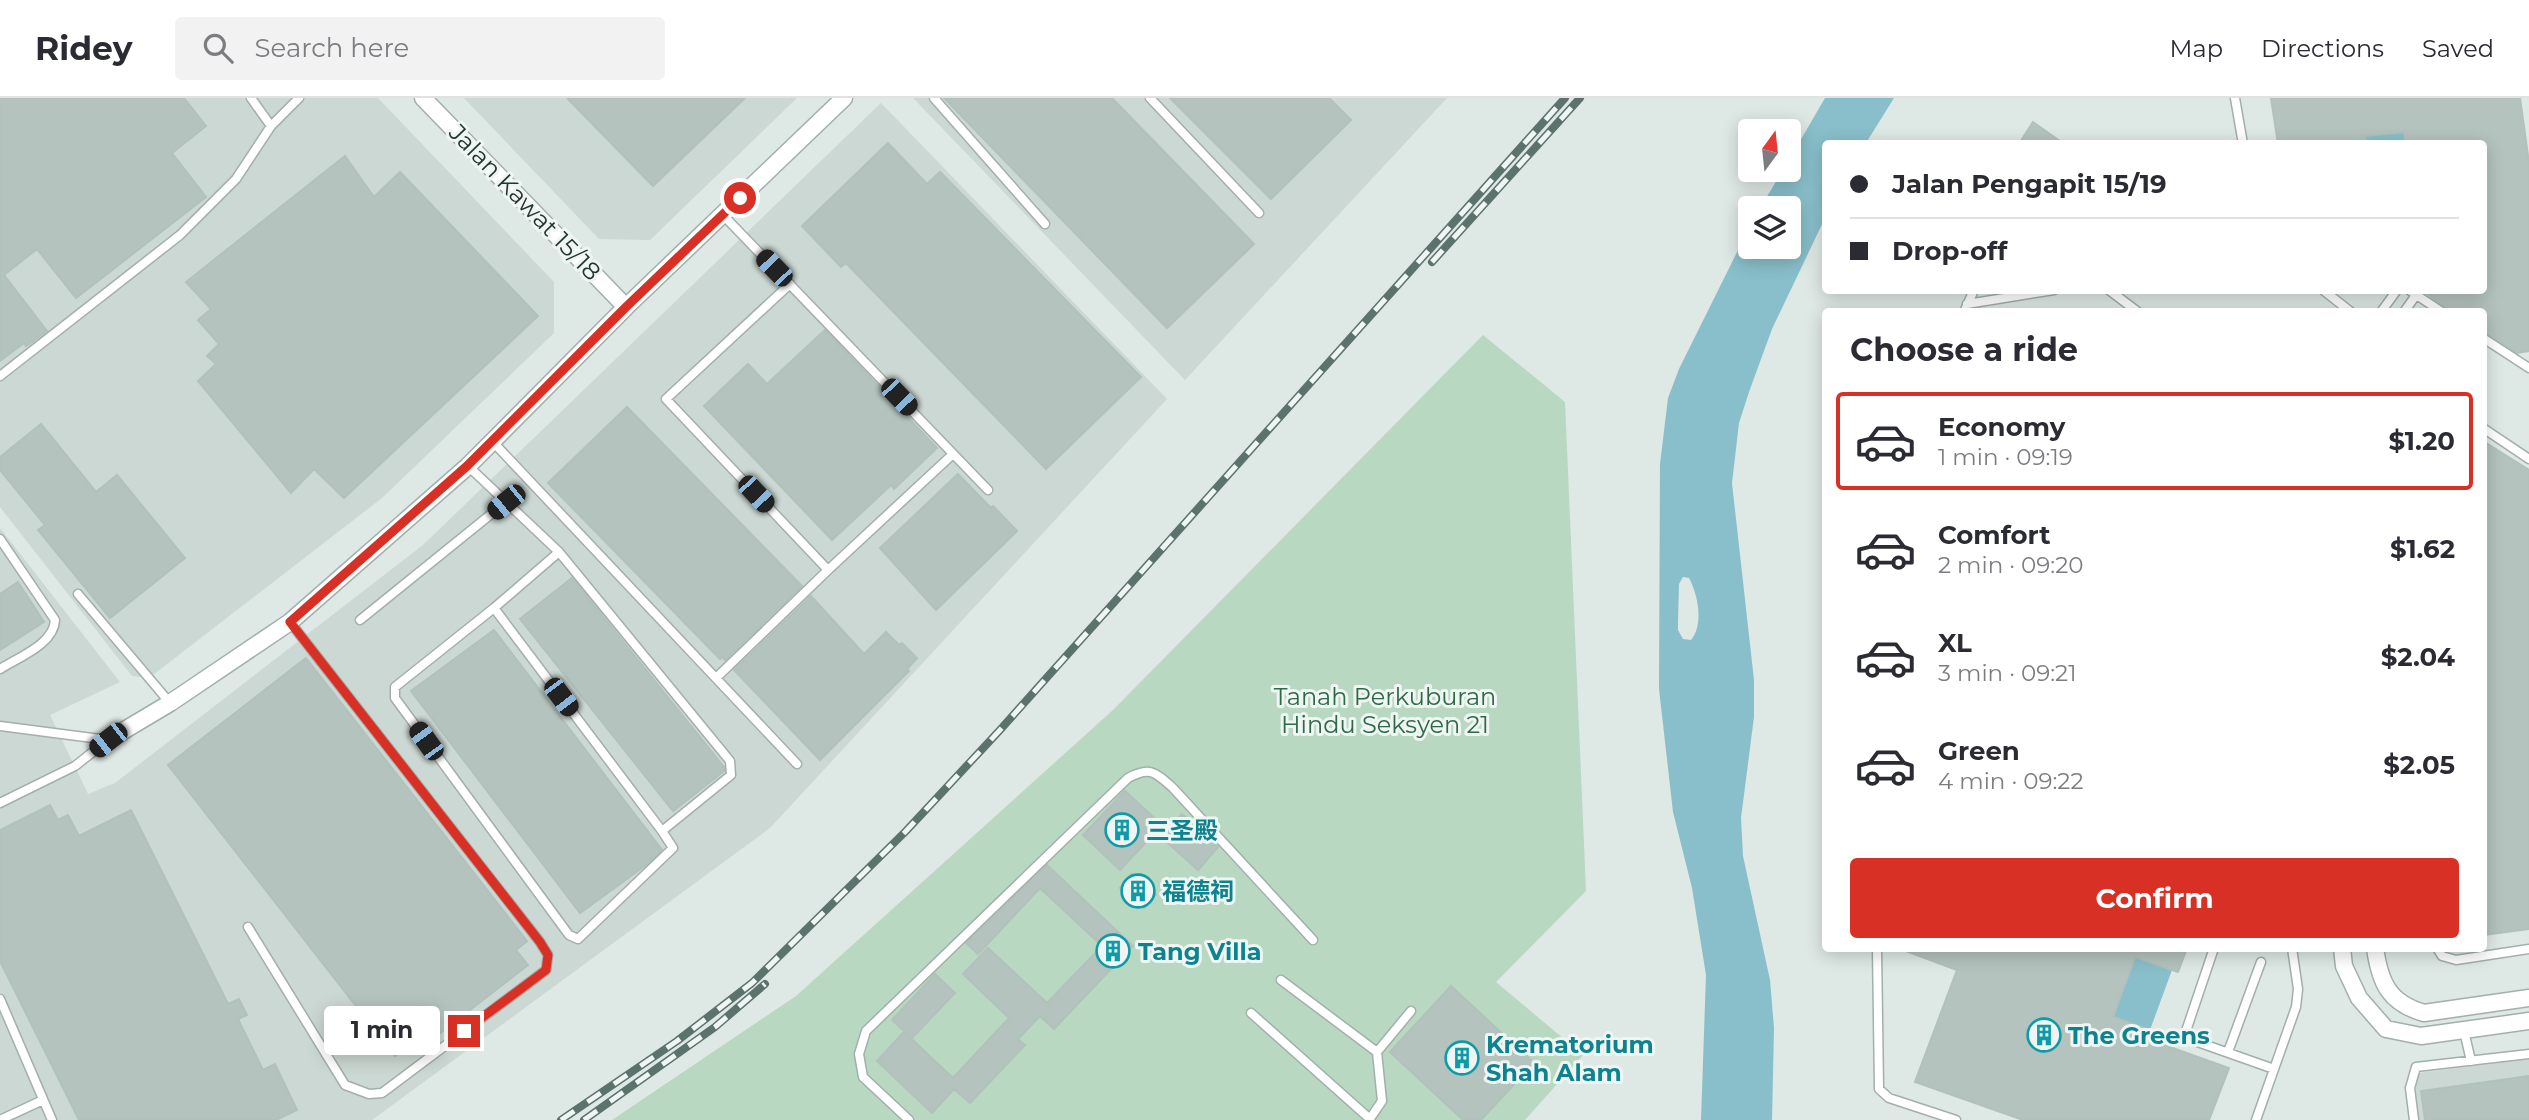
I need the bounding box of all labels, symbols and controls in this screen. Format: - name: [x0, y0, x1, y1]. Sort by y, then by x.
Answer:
- search box: [175, 17, 665, 80]
- text: Ridey: [35, 28, 133, 68]
- icon: search: [199, 29, 237, 67]
- text: Search here: [255, 32, 409, 64]
- text: Map: [2170, 34, 2223, 63]
- text: Directions: [2261, 34, 2384, 63]
- text: Saved: [2422, 34, 2494, 63]
- street label: Jalan Kawat 15/18: [442, 117, 607, 286]
- north arrow: [1738, 119, 1801, 182]
- map controls: [1738, 119, 1801, 259]
- text: Jalan Pengapit 15/19: [1892, 168, 2167, 200]
- route start: [724, 182, 756, 214]
- button: layers: [1738, 196, 1801, 259]
- text: Drop-off: [1892, 235, 2007, 267]
- car: [752, 246, 797, 290]
- text: Choose a ride: [1850, 330, 2078, 369]
- car: [877, 375, 922, 419]
- icon: car: [1854, 410, 1917, 473]
- text: Economy: [1938, 411, 2065, 443]
- text: $1.20: [2388, 425, 2455, 457]
- text: 1 min · 09:19: [1938, 443, 2073, 471]
- car: [734, 471, 779, 517]
- car: [484, 481, 529, 523]
- icon: car: [1854, 518, 1917, 581]
- text: Comfort: [1938, 519, 2050, 551]
- text: $1.62: [2390, 533, 2455, 565]
- text: 2 min · 09:20: [1938, 551, 2083, 579]
- icon: car: [1854, 626, 1917, 689]
- text: XL: [1938, 627, 1972, 659]
- text: $2.04: [2381, 641, 2455, 673]
- text: 3 min · 09:21: [1938, 659, 2076, 687]
- car: [540, 674, 583, 720]
- park label: Tanah Perkuburan Hindu Seksyen 21: [1274, 682, 1496, 739]
- car: [406, 718, 447, 764]
- car: [85, 719, 132, 761]
- icon: car: [1854, 734, 1917, 797]
- text: Green: [1938, 735, 2020, 767]
- text: $2.05: [2383, 749, 2455, 781]
- text: 4 min · 09:22: [1938, 767, 2083, 795]
- building icon: 三圣殿: [1103, 811, 1141, 849]
- place label: 三圣殿: [1146, 816, 1218, 845]
- button: Confirm: [1850, 858, 2459, 938]
- building icon: 福德祠: [1119, 872, 1157, 910]
- place label: 福德祠: [1162, 877, 1234, 906]
- building icon: Tang Villa: [1094, 932, 1132, 970]
- place label: Tang Villa: [1138, 937, 1262, 966]
- callout: 1 min: [324, 1006, 440, 1056]
- route end: [448, 1015, 480, 1047]
- text: 1 min: [351, 1016, 413, 1044]
- building icon: The Greens: [2025, 1016, 2063, 1054]
- place label: The Greens: [2068, 1021, 2210, 1050]
- place label: Krematorium Shah Alam: [1486, 1030, 1654, 1087]
- building icon: Krematorium Shah Alam: [1443, 1039, 1481, 1077]

